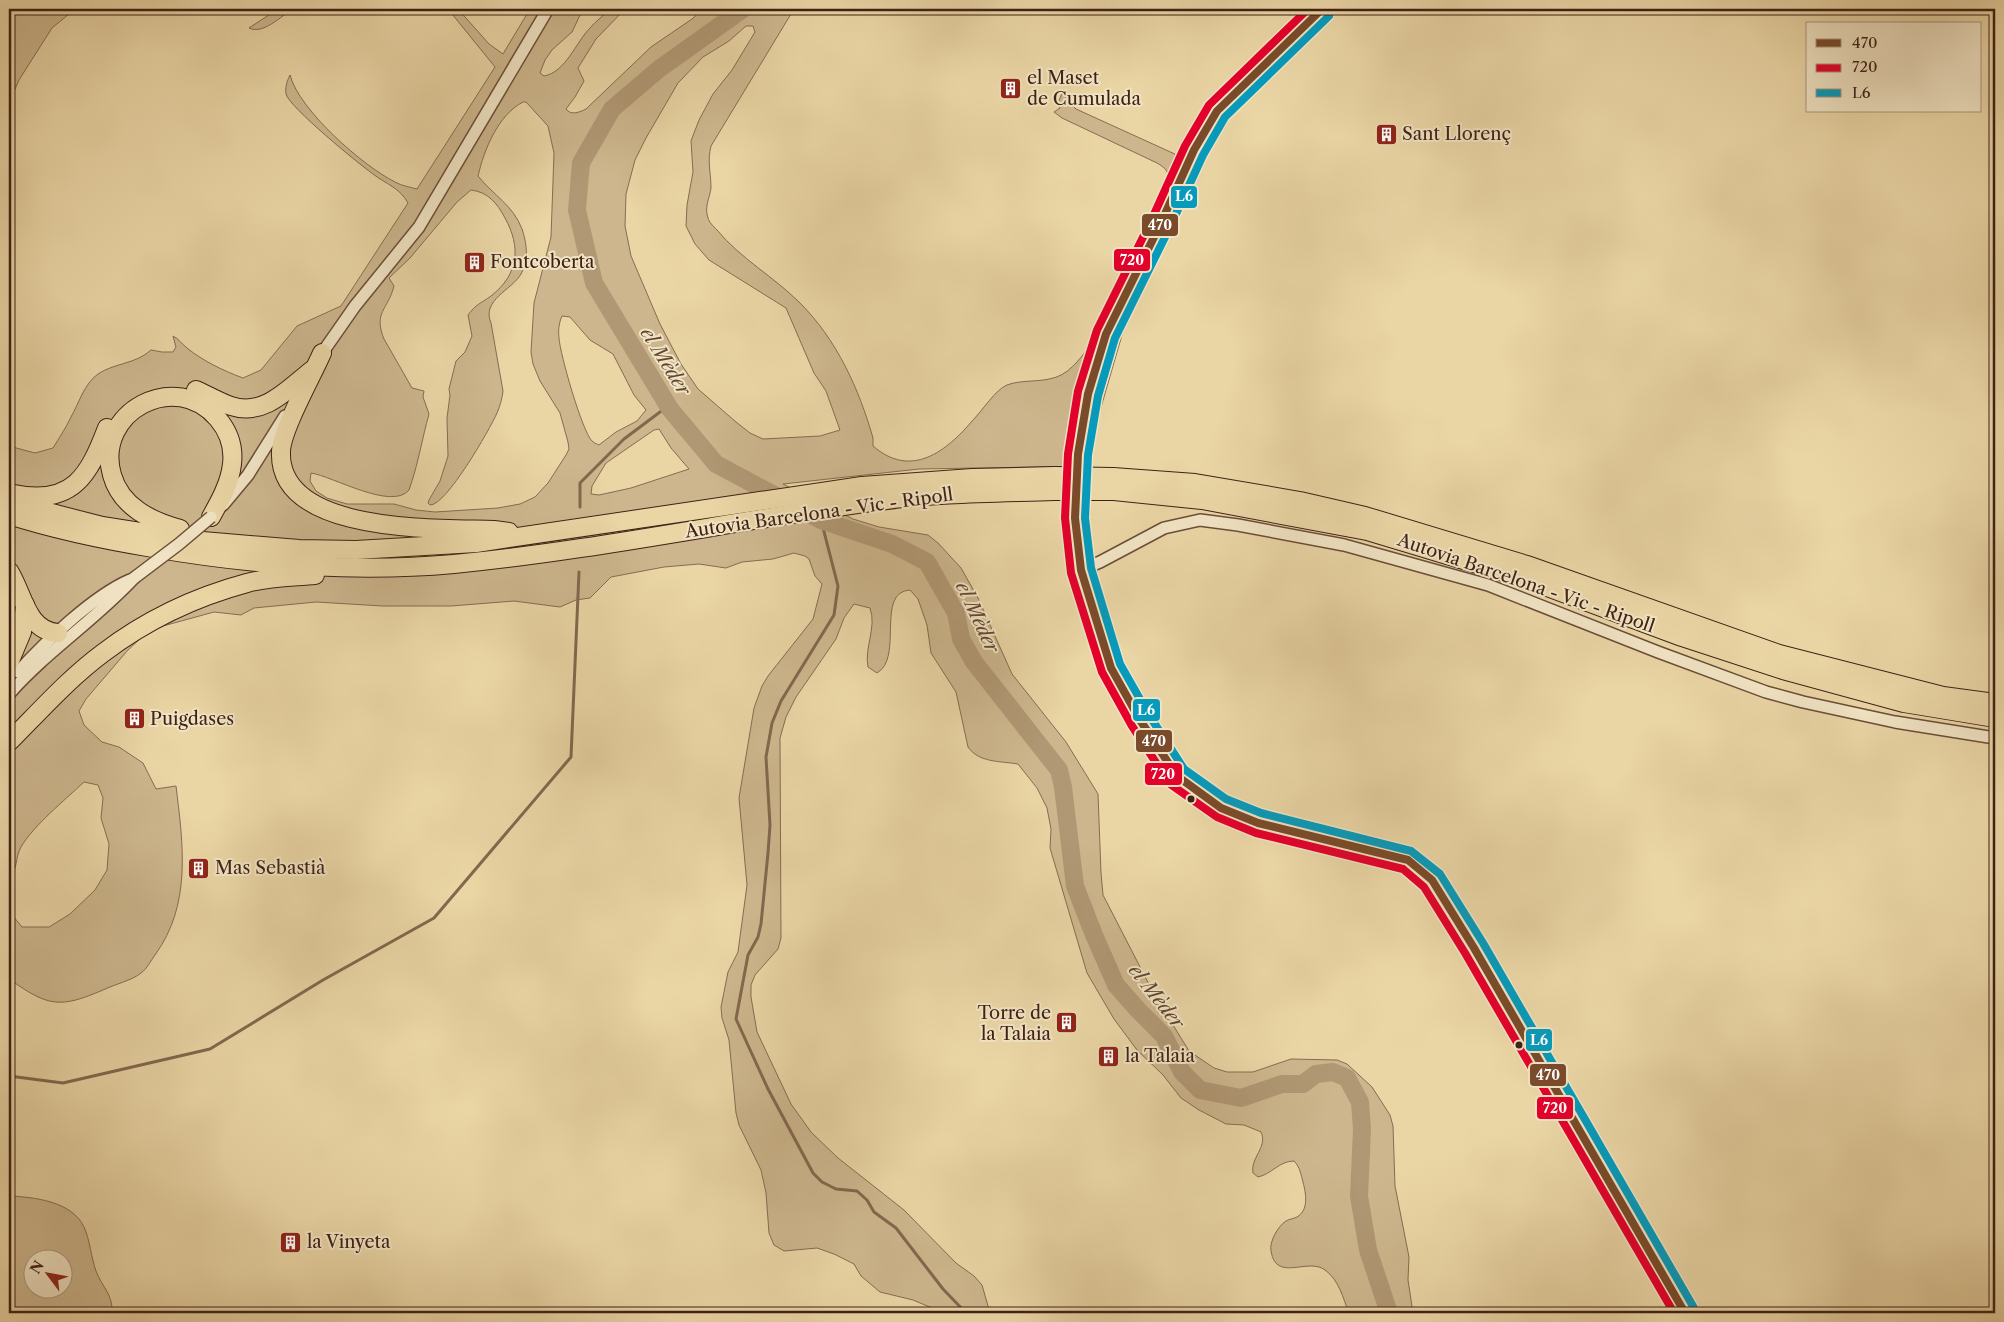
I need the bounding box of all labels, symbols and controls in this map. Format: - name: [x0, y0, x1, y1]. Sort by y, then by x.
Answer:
- legend: [1806, 22, 1982, 112]
- text: 470: [1852, 33, 1878, 52]
- text: 720: [1852, 57, 1878, 76]
- place label: el Maset de Cumulada: [1027, 67, 1141, 110]
- building icon: el Maset de Cumulada: [999, 76, 1023, 100]
- text: L6: [1852, 83, 1871, 102]
- building icon: Sant Llorenç: [1374, 122, 1398, 146]
- place label: Sant Llorenç: [1402, 123, 1511, 145]
- line badge: L6: [1170, 185, 1198, 209]
- text: L6: [1175, 187, 1193, 205]
- line badge: 470: [1141, 213, 1179, 237]
- text: 470: [1148, 216, 1172, 234]
- line badge: 720: [1113, 248, 1151, 272]
- building icon: Fontcoberta: [462, 250, 486, 274]
- place label: Fontcoberta: [490, 251, 595, 273]
- text: 720: [1120, 251, 1144, 269]
- water label: el Mèder: [636, 323, 696, 401]
- street label: Autovia Barcelona - Vic - Ripoll: [683, 483, 954, 543]
- street label: Autovia Barcelona - Vic - Ripoll: [1394, 528, 1657, 637]
- water label: el Mèder: [951, 578, 1005, 658]
- line badge: L6: [1132, 698, 1161, 722]
- text: L6: [1137, 701, 1155, 719]
- building icon: Puigdases: [122, 707, 146, 731]
- place label: Puigdases: [150, 708, 234, 730]
- line badge: 470: [1135, 729, 1173, 753]
- text: 470: [1142, 732, 1166, 750]
- line badge: 720: [1144, 762, 1183, 786]
- text: 720: [1151, 765, 1175, 783]
- unlabelled marker: [1186, 794, 1196, 804]
- building icon: Mas Sebastià: [187, 856, 211, 880]
- place label: Mas Sebastià: [215, 857, 326, 879]
- water label: el Mèder: [1124, 959, 1190, 1034]
- place label: Torre de la Talaia: [977, 1002, 1052, 1045]
- building icon: Torre de la Talaia: [1055, 1011, 1079, 1035]
- line badge: L6: [1525, 1028, 1553, 1052]
- text: L6: [1530, 1031, 1548, 1049]
- unlabelled marker: [1514, 1040, 1524, 1050]
- building icon: la Talaia: [1097, 1044, 1121, 1068]
- place label: la Talaia: [1125, 1045, 1196, 1067]
- line badge: 470: [1529, 1063, 1567, 1087]
- text: 470: [1536, 1066, 1560, 1084]
- line badge: 720: [1536, 1096, 1574, 1120]
- text: 720: [1543, 1099, 1567, 1117]
- building icon: la Vinyeta: [279, 1230, 303, 1254]
- place label: la Vinyeta: [307, 1231, 391, 1253]
- north arrow: [22, 1250, 72, 1300]
- text: N: [26, 1257, 48, 1277]

